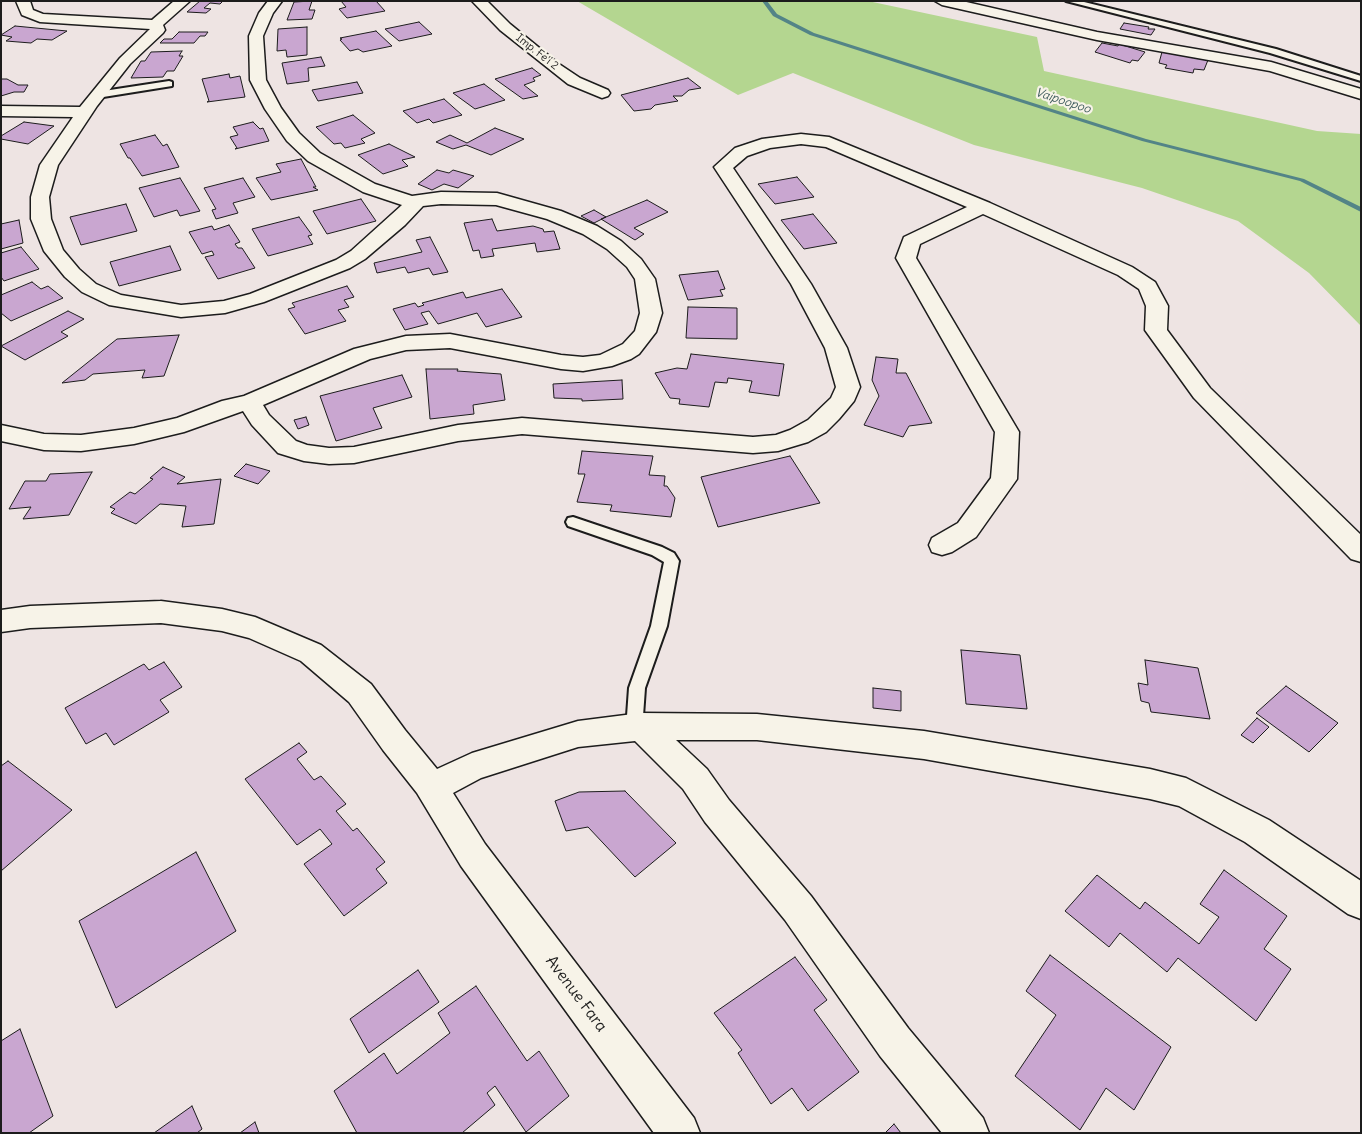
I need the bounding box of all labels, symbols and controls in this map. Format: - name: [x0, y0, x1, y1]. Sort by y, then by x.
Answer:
- street label: Imp. Fe'i 2: [513, 31, 561, 73]
- water label: Vaipoopoo: [1034, 85, 1092, 117]
- street label: Avenue Fara: [541, 952, 611, 1036]

